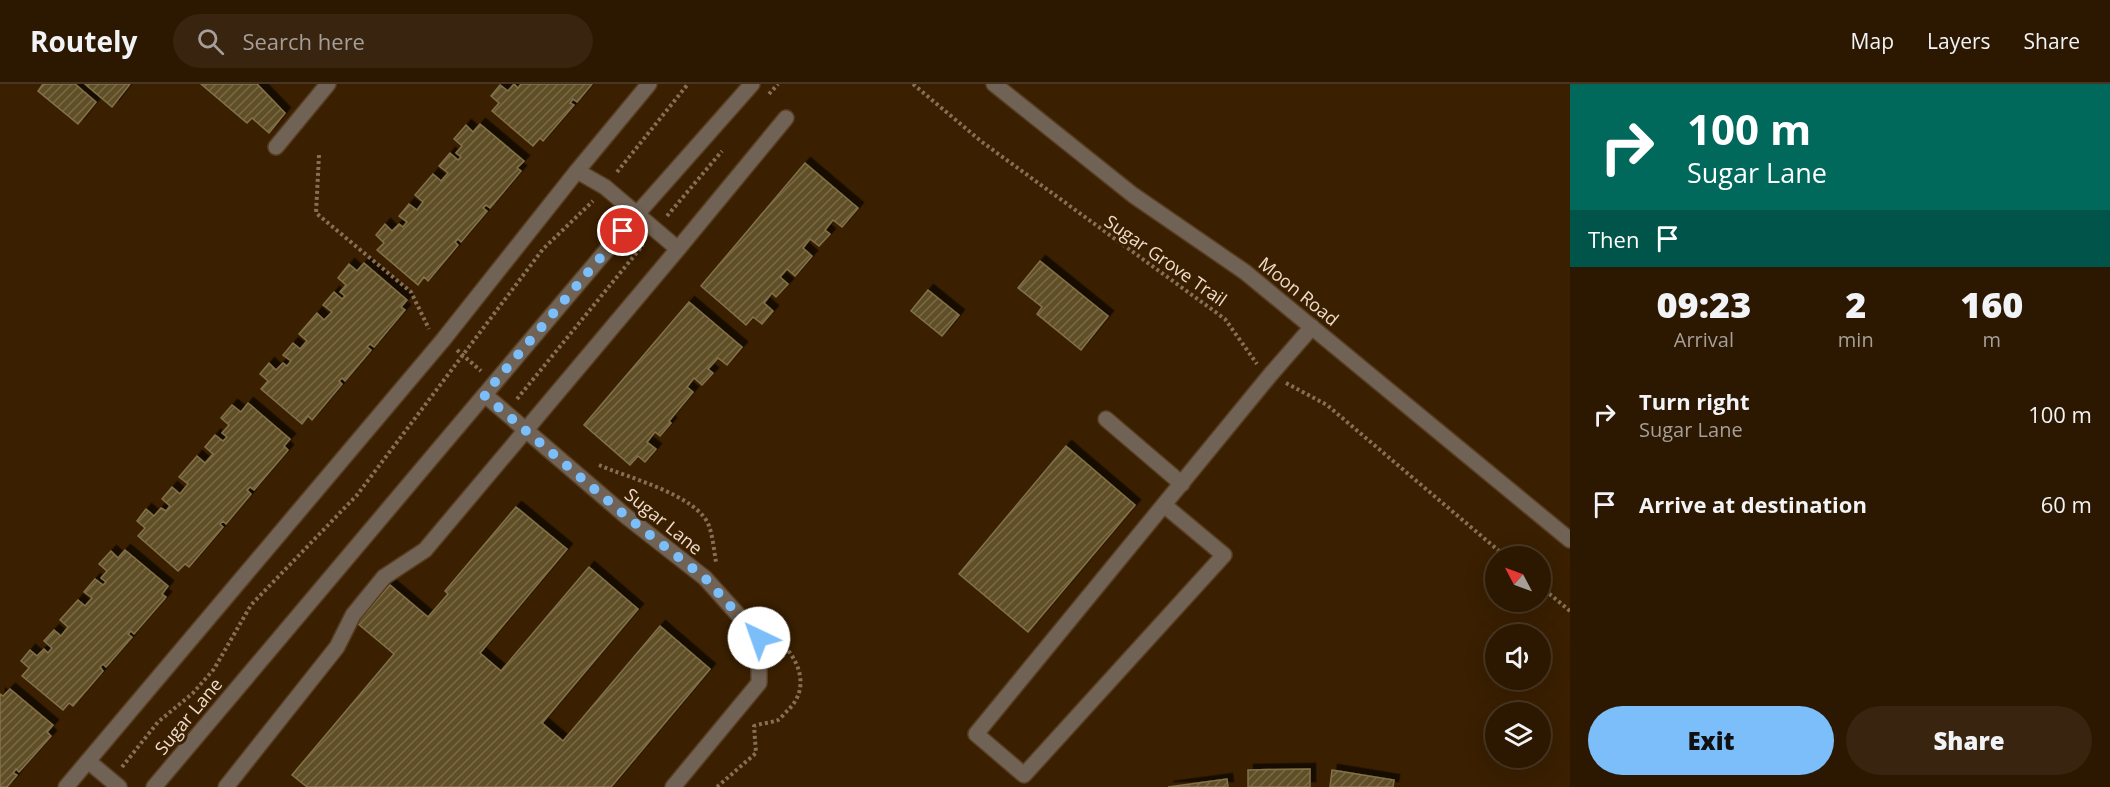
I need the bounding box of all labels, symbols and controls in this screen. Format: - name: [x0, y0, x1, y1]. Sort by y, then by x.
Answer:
- search box: [173, 14, 593, 68]
- text: Routely: [30, 22, 137, 60]
- icon: search: [194, 25, 227, 58]
- text: Search here: [242, 26, 365, 56]
- text: Map: [1851, 27, 1894, 55]
- text: Layers: [1927, 27, 1991, 55]
- text: Share: [2024, 27, 2080, 55]
- text: 100 m: [1687, 100, 1811, 157]
- icon: right: [1588, 108, 1666, 186]
- text: Sugar Lane: [1687, 154, 1827, 191]
- pin: [597, 205, 648, 256]
- street label: Sugar Grove Trail: [1100, 209, 1232, 311]
- icon: arrive: [606, 214, 639, 247]
- icon: arrive: [1651, 222, 1684, 255]
- text: Then: [1588, 224, 1639, 254]
- street label: Moon Road: [1254, 251, 1344, 331]
- text: 09:23: [1657, 280, 1751, 329]
- text: 2: [1845, 280, 1866, 329]
- text: 160: [1960, 280, 2023, 329]
- text: Arrival: [1674, 326, 1734, 353]
- text: min: [1838, 326, 1874, 353]
- text: m: [1983, 326, 2001, 353]
- text: Turn right: [1639, 386, 1750, 416]
- icon: right: [1588, 398, 1621, 431]
- text: 100 m: [2028, 399, 2092, 429]
- text: Sugar Lane: [1639, 416, 1743, 443]
- street label: Sugar Lane: [620, 482, 708, 560]
- icon: arrive: [1588, 488, 1621, 521]
- text: Arrive at destination: [1639, 489, 1867, 519]
- text: 60 m: [2041, 489, 2092, 519]
- north arrow: [1485, 546, 1551, 612]
- map controls: [1485, 546, 1551, 768]
- position arrow: [727, 606, 791, 670]
- button: sound: [1485, 624, 1551, 690]
- street label: Sugar Lane: [149, 673, 227, 759]
- button: layers: [1485, 702, 1551, 768]
- button: Exit: [1588, 706, 1834, 775]
- button: Share: [1846, 706, 2092, 775]

